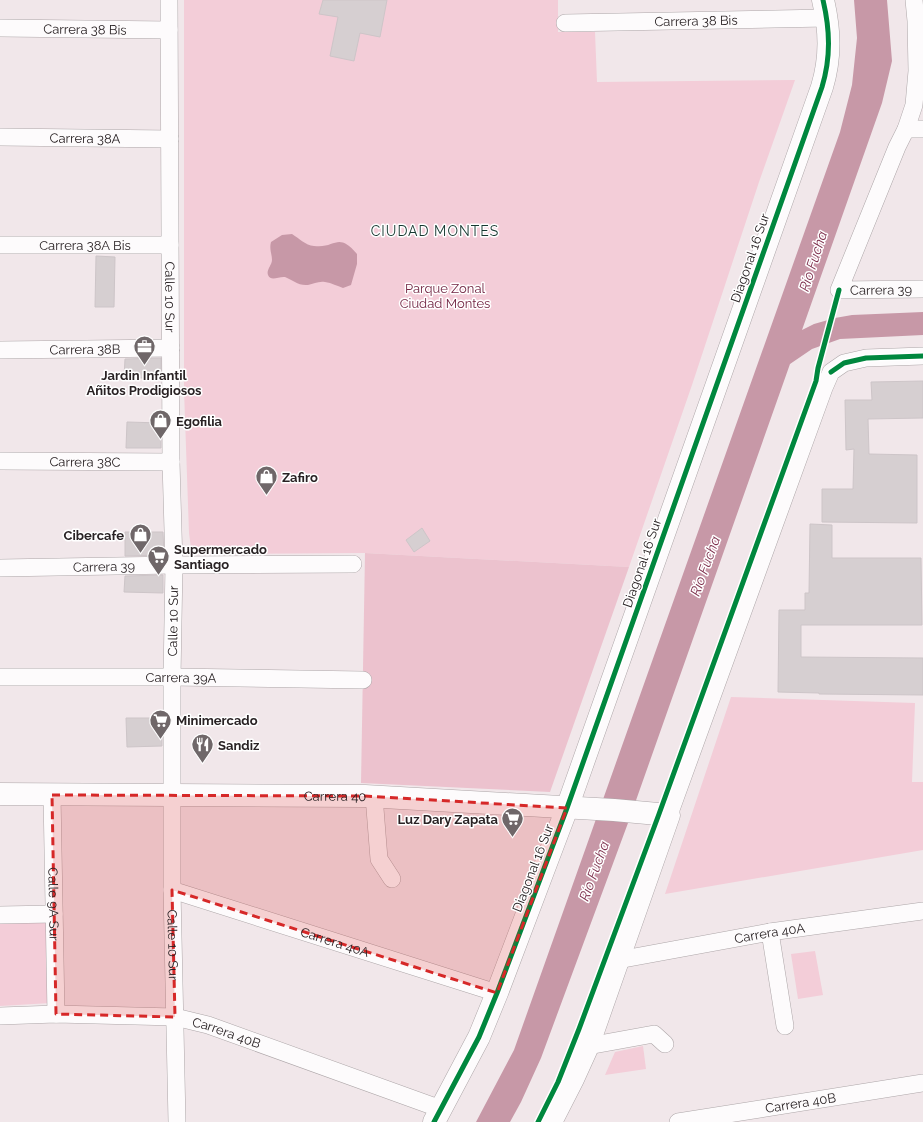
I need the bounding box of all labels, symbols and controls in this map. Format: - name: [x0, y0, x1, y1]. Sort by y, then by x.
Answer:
- street label: Carrera 38 Bis: [654, 12, 738, 29]
- street label: Carrera 38 Bis: [43, 21, 127, 37]
- street label: Carrera 38A: [49, 130, 121, 146]
- street label: Diagonal 16 Sur: [728, 211, 772, 304]
- district label: CIUDAD MONTES: [371, 223, 499, 239]
- water label: Río Fucha: [796, 229, 830, 293]
- street label: Carrera 38A Bis: [39, 238, 131, 253]
- street label: Calle 10 Sur: [163, 261, 178, 333]
- park label: Parque Zonal Ciudad Montes: [400, 281, 490, 311]
- street label: Carrera 39: [850, 282, 913, 297]
- office icon: Jardin Infantil Añitos Prodigiosos: [131, 334, 157, 367]
- street label: Carrera 38B: [49, 341, 121, 357]
- place label: Jardin Infantil Añitos Prodigiosos: [86, 368, 202, 398]
- shop icon: Egofilia: [147, 408, 173, 441]
- place label: Egofilia: [176, 414, 223, 429]
- street label: Carrera 38C: [49, 454, 121, 469]
- shop icon: Zafiro: [253, 464, 279, 497]
- place label: Zafiro: [282, 470, 318, 485]
- street label: Diagonal 16 Sur: [620, 516, 664, 609]
- shop icon: Cibercafe: [127, 522, 153, 555]
- place label: Cibercafe: [64, 528, 124, 543]
- water label: Río Fucha: [687, 534, 723, 598]
- place label: Supermercado Santiago: [174, 542, 267, 572]
- supermarket icon: Supermercado Santiago: [145, 543, 171, 576]
- street label: Carrera 39: [73, 558, 136, 574]
- street label: Calle 10 Sur: [165, 585, 181, 657]
- street label: Carrera 39A: [146, 669, 217, 685]
- supermarket icon: Minimercado: [148, 707, 174, 740]
- place label: Minimercado: [176, 713, 258, 728]
- restaurant icon: Sandiz: [190, 732, 216, 765]
- place label: Sandiz: [218, 738, 260, 753]
- street label: Carrera 40: [304, 788, 366, 804]
- supermarket icon: Luz Dary Zapata: [500, 806, 526, 839]
- place label: Luz Dary Zapata: [398, 812, 499, 827]
- street label: Diagonal 16 Sur: [509, 821, 557, 914]
- water label: Río Fucha: [576, 839, 612, 903]
- street label: Calle 9A Sur: [46, 867, 62, 941]
- street label: Calle 10 Sur: [165, 909, 181, 981]
- street label: Carrera 40A: [733, 920, 806, 946]
- street label: Carrera 40A: [299, 924, 371, 960]
- street label: Carrera 40B: [191, 1014, 263, 1051]
- street label: Carrera 40B: [764, 1089, 837, 1116]

